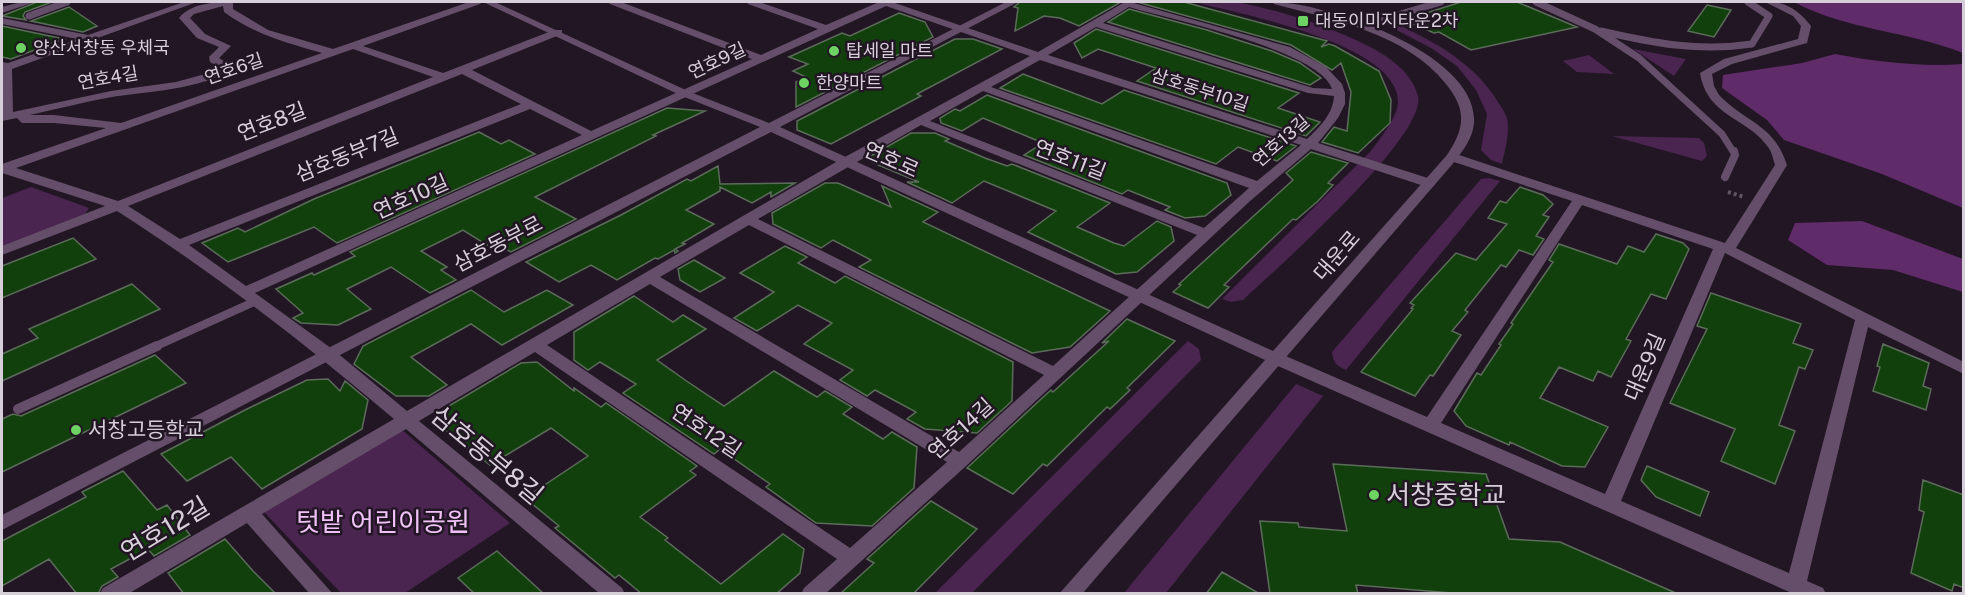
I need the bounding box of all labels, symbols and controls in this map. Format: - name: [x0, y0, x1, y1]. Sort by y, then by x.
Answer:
- place label: 대동이미지타운2차: [1315, 10, 1459, 31]
- marker: 대동이미지타운2차: [1296, 14, 1310, 28]
- place label: 양산서창동 우체국: [33, 37, 170, 58]
- street label: 연호9길: [685, 38, 749, 83]
- place label: 탑세일 마트: [846, 40, 933, 61]
- marker: 양산서창동 우체국: [14, 41, 28, 55]
- marker: 탑세일 마트: [827, 44, 841, 58]
- street label: 연호6길: [202, 49, 266, 88]
- street label: 연호4길: [76, 62, 140, 93]
- street label: 삼호동부10길: [1149, 64, 1252, 115]
- place label: 한양마트: [816, 72, 882, 93]
- marker: 한양마트: [797, 76, 811, 90]
- street label: 연호8길: [234, 97, 310, 146]
- street label: 연호13길: [1248, 110, 1313, 171]
- street label: 삼호동부7길: [291, 122, 402, 187]
- street label: 연호11길: [1031, 134, 1110, 185]
- street label: 연호로: [860, 136, 923, 183]
- street label: 연호10길: [369, 169, 452, 224]
- street label: 삼호동부로: [449, 210, 546, 277]
- street label: 대운로: [1308, 226, 1365, 286]
- street label: 대운9길: [1619, 329, 1670, 404]
- street label: 연호14길: [923, 393, 999, 465]
- street label: 연호12길: [667, 398, 746, 463]
- street label: 삼호동부8길: [425, 399, 550, 510]
- place label: 서창고등학교: [88, 417, 204, 442]
- marker: 서창고등학교: [69, 423, 83, 437]
- place label: 서창중학교: [1386, 479, 1506, 510]
- marker: 서창중학교: [1367, 488, 1381, 502]
- street label: 연호12길: [115, 490, 215, 567]
- park label: 텃밭 어린이공원: [296, 506, 470, 537]

